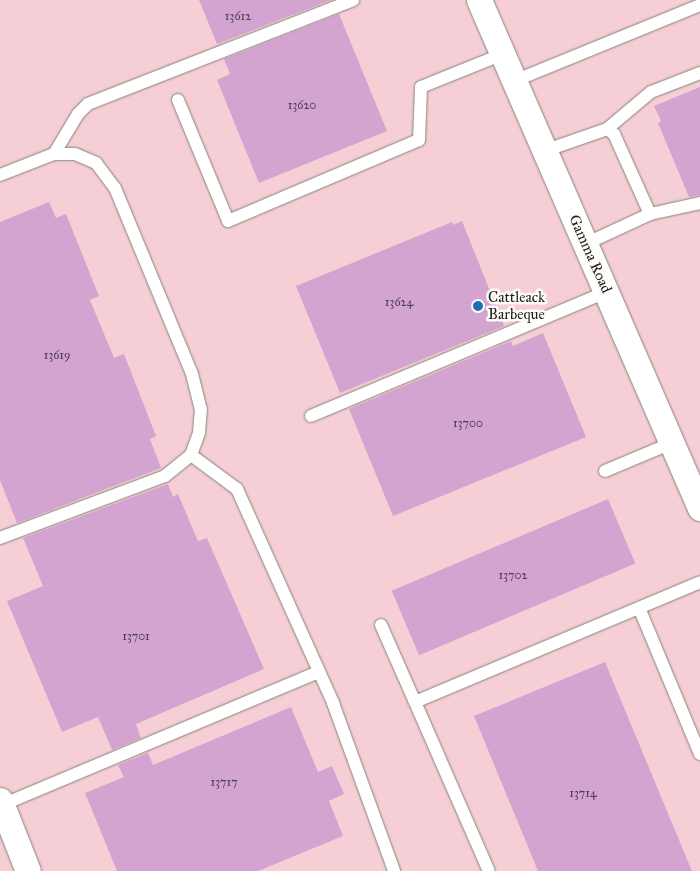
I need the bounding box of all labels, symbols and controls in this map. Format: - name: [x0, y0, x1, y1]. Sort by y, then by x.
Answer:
- house number: 13612: [225, 10, 251, 24]
- house number: 13620: [288, 99, 316, 113]
- street label: Gamma Road: [565, 212, 615, 296]
- place label: Cattleack Barbeque: [488, 288, 545, 323]
- house number: 13624: [385, 296, 413, 310]
- marker: Cattleack Barbeque: [472, 300, 484, 312]
- house number: 13619: [44, 349, 70, 363]
- house number: 13700: [453, 417, 483, 431]
- house number: 13702: [499, 569, 527, 583]
- house number: 13701: [122, 630, 150, 644]
- house number: 13717: [210, 776, 238, 790]
- house number: 13714: [569, 787, 597, 801]

